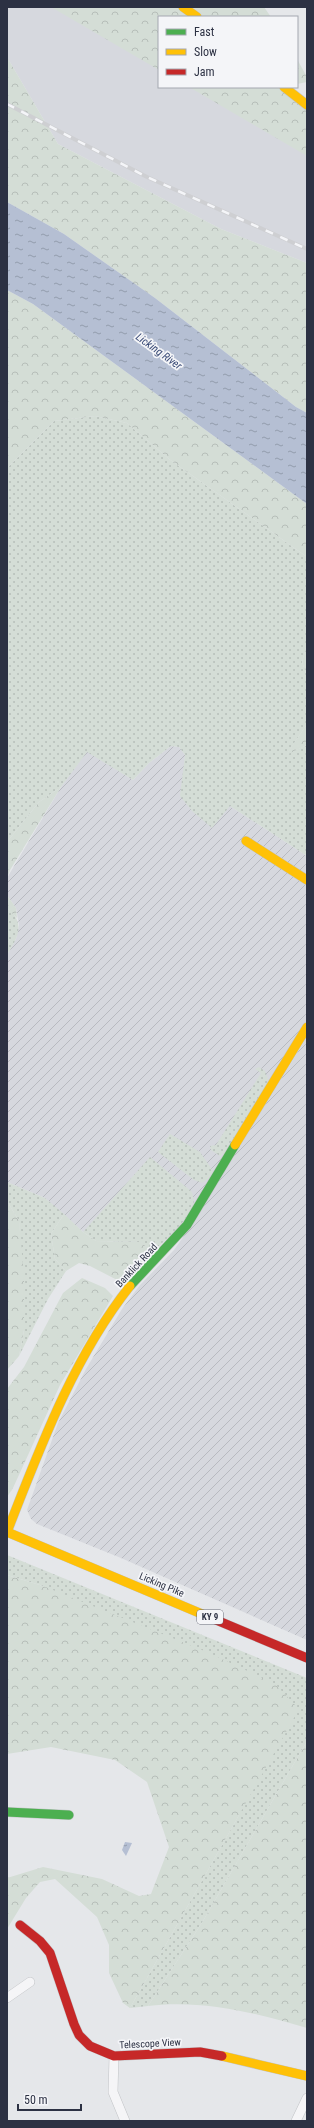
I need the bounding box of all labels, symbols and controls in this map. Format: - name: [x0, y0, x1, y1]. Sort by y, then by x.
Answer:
- legend: [158, 16, 298, 88]
- text: Fast: [194, 25, 215, 39]
- text: Slow: [194, 45, 217, 59]
- text: Jam: [194, 65, 215, 79]
- water label: Licking River: [133, 330, 185, 373]
- street label: Banklick Road: [113, 1241, 159, 1289]
- street label: Licking Pike: [138, 1570, 186, 1599]
- road number: KY 9: [197, 1610, 223, 1624]
- street label: Telescope View: [119, 2036, 182, 2051]
- scale bar: [18, 2086, 81, 2112]
- text: 50 m: [24, 2093, 48, 2107]

